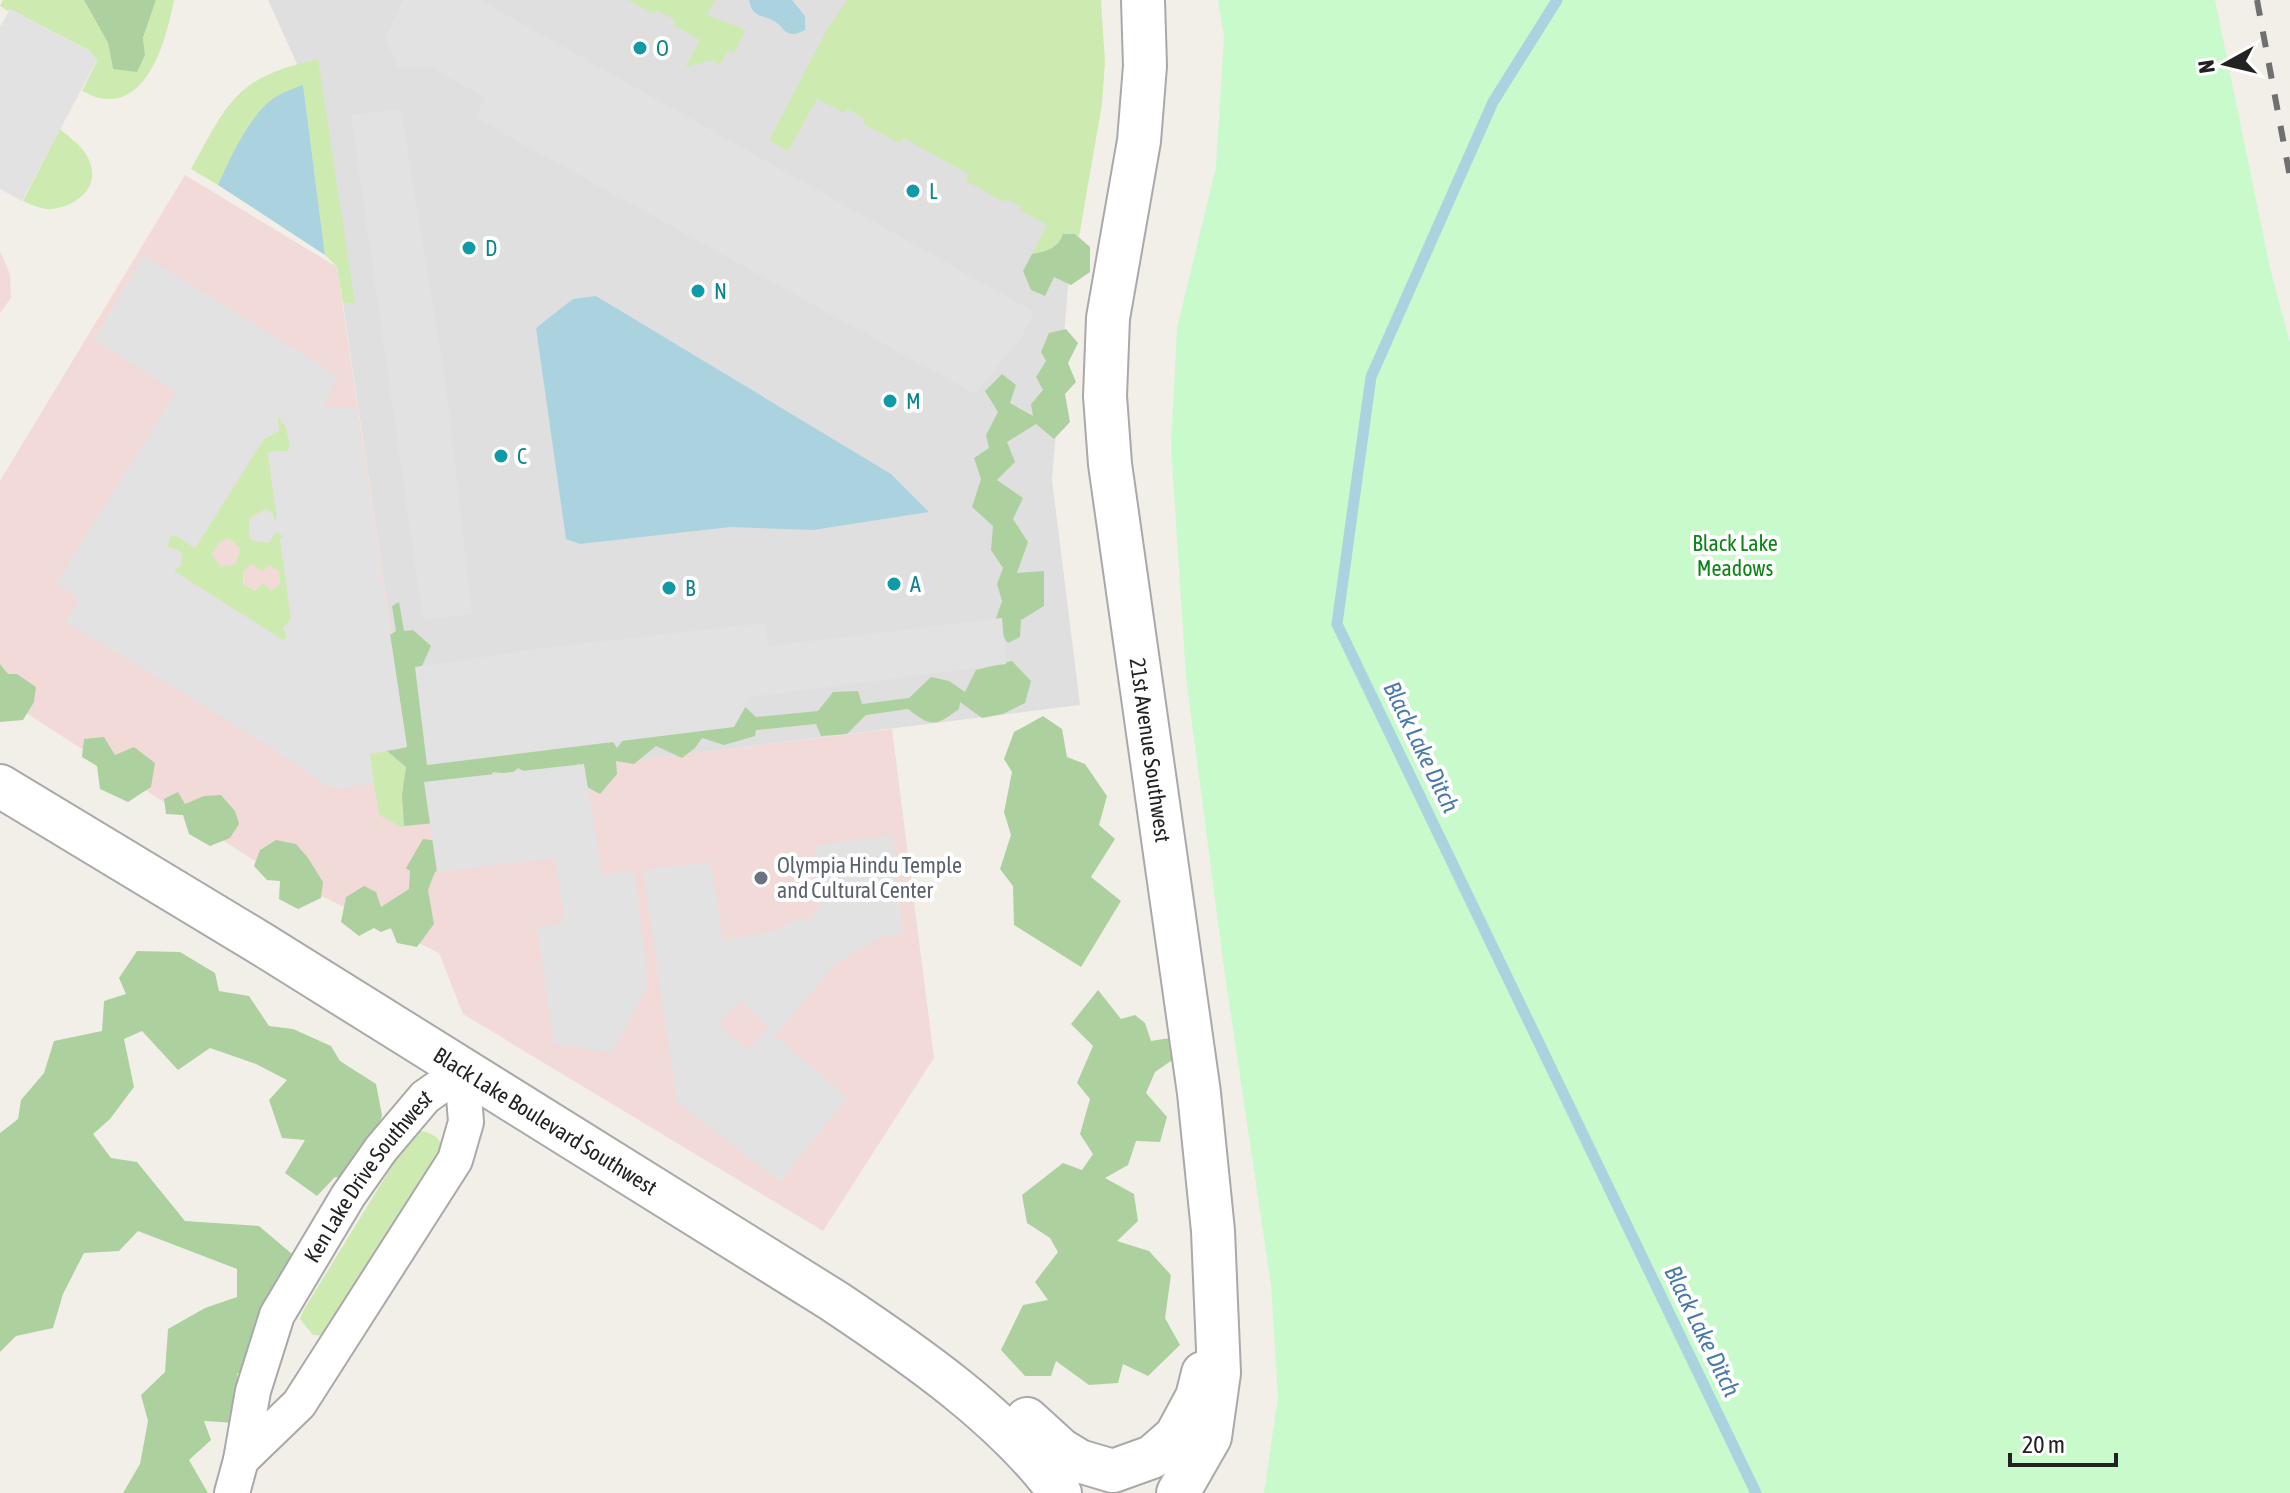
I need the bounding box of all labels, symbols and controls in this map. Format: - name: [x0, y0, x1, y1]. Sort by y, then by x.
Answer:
- north arrow: [2186, 24, 2266, 104]
- place label: O: [656, 35, 669, 61]
- marker: O: [631, 39, 649, 57]
- text: N: [2192, 59, 2220, 75]
- place label: L: [929, 178, 938, 204]
- marker: L: [904, 182, 922, 200]
- place label: D: [485, 235, 497, 261]
- marker: D: [460, 239, 478, 257]
- place label: N: [714, 278, 727, 304]
- marker: N: [689, 282, 707, 300]
- place label: M: [906, 388, 921, 414]
- marker: M: [881, 392, 899, 410]
- place label: C: [517, 443, 527, 469]
- marker: C: [492, 447, 510, 465]
- park label: Black Lake Meadows: [1692, 530, 1778, 581]
- place label: A: [910, 571, 921, 597]
- place label: B: [685, 575, 696, 601]
- marker: A: [885, 575, 903, 593]
- marker: B: [660, 579, 678, 597]
- street label: 21st Avenue Southwest: [1125, 656, 1176, 844]
- water label: Black Lake Ditch: [1378, 677, 1465, 817]
- place label: Olympia Hindu Temple and Cultural Center: [777, 852, 962, 903]
- marker: Olympia Hindu Temple and Cultural Center: [752, 869, 770, 887]
- street label: Black Lake Boulevard Southwest: [429, 1042, 662, 1200]
- street label: Ken Lake Drive Southwest: [298, 1084, 436, 1267]
- water label: Black Lake Ditch: [1659, 1261, 1746, 1401]
- scale bar: [2010, 1417, 2116, 1467]
- text: 20 m: [2022, 1431, 2065, 1458]

